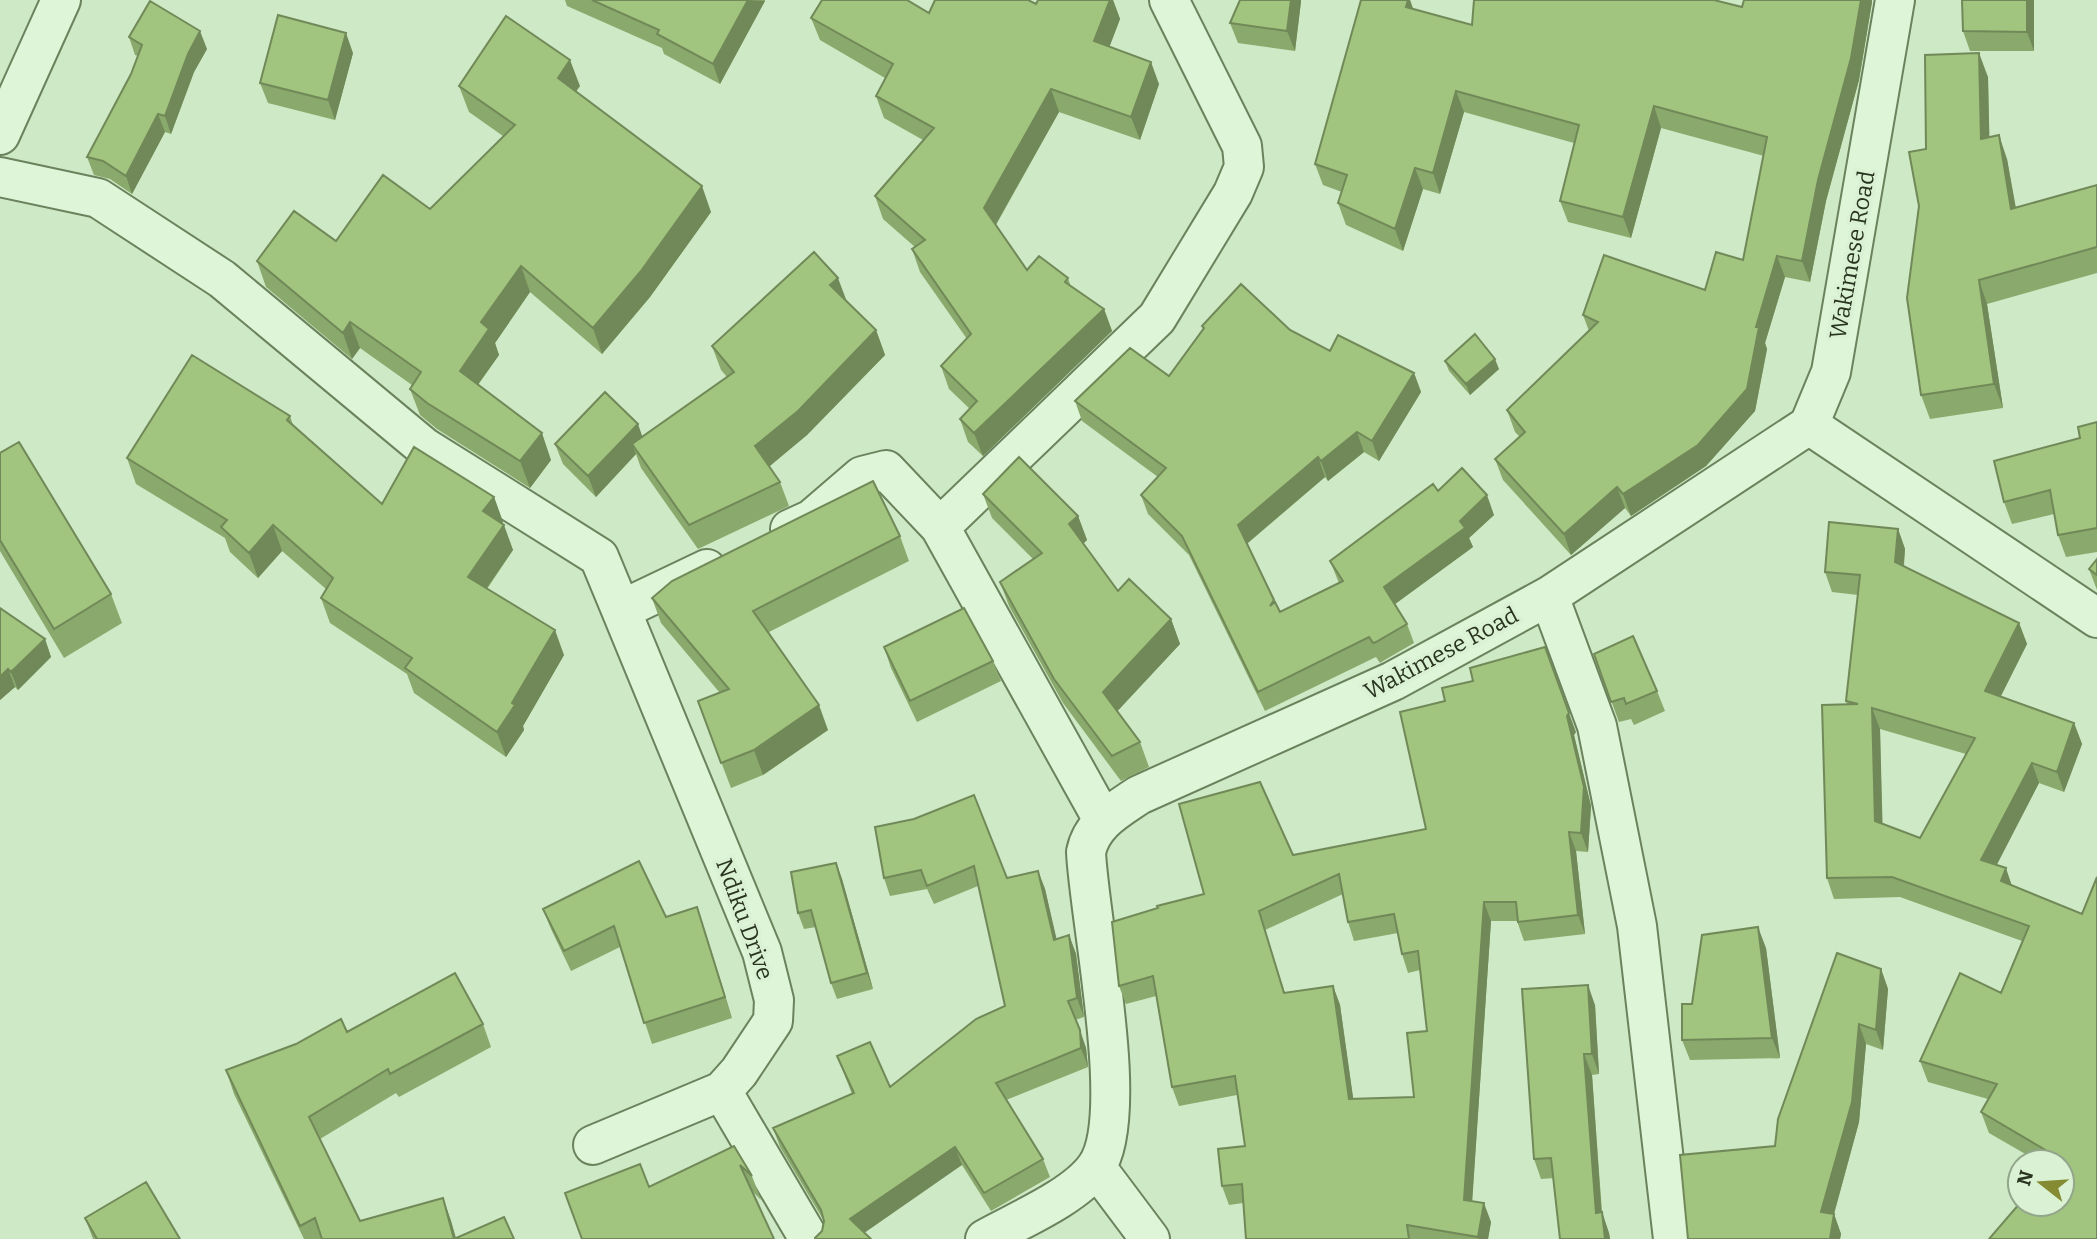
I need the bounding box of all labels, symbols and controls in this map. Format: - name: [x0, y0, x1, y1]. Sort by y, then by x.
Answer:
- street label: Wakimese Road: [1823, 168, 1881, 341]
- street label: Wakimese Road: [1359, 600, 1523, 705]
- street label: Ndiku Drive: [710, 855, 780, 983]
- north arrow: [2006, 1148, 2076, 1218]
- text: N: [2012, 1167, 2038, 1189]

